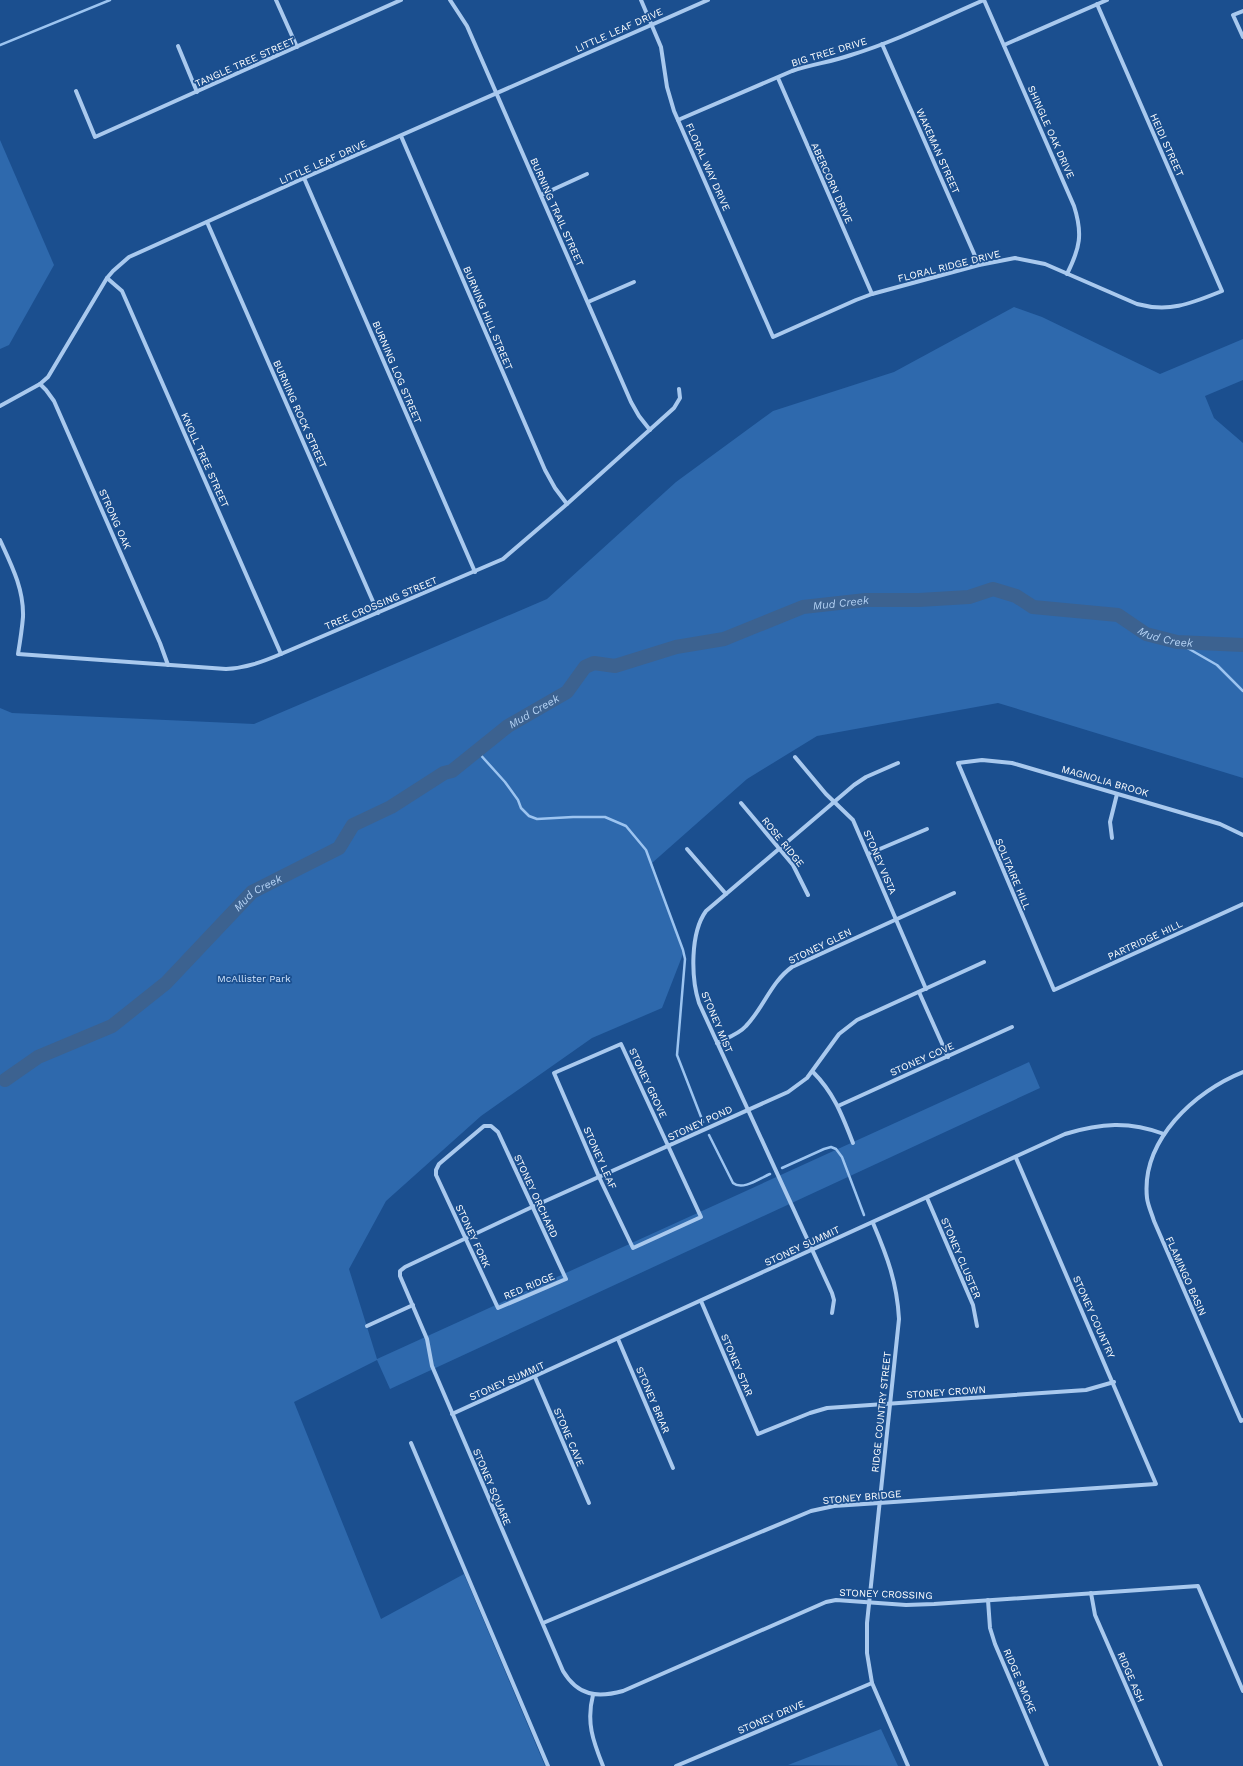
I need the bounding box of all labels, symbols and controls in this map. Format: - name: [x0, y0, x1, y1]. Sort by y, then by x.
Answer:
- street label: LITTLE LEAF DRIVE: [573, 6, 665, 54]
- street label: TANGLE TREE STREET: [193, 35, 297, 89]
- street label: BIG TREE DRIVE: [790, 35, 868, 69]
- street label: SHINGLE OAK DRIVE: [1026, 84, 1076, 180]
- street label: WAKEMAN STREET: [914, 107, 962, 195]
- street label: HEIDI STREET: [1148, 112, 1186, 178]
- street label: FLORAL WAY DRIVE: [684, 121, 732, 213]
- street label: LITTLE LEAF DRIVE: [277, 138, 369, 186]
- street label: ABERCORN DRIVE: [809, 141, 855, 225]
- street label: BURNING TRAIL STREET: [528, 156, 586, 268]
- street label: FLORAL RIDGE DRIVE: [897, 248, 1001, 284]
- street label: BURNING HILL STREET: [461, 265, 515, 371]
- street label: BURNING LOG STREET: [370, 319, 424, 425]
- street label: BURNING ROCK STREET: [271, 358, 329, 470]
- street label: KNOLL TREE STREET: [179, 411, 231, 509]
- street label: STRONG OAK: [97, 487, 133, 551]
- street label: TREE CROSSING STREET: [323, 574, 439, 632]
- water label: Mud Creek: [812, 593, 870, 612]
- water label: Mud Creek: [1135, 624, 1194, 649]
- water label: Mud Creek: [506, 691, 562, 731]
- street label: MAGNOLIA BROOK: [1060, 763, 1150, 799]
- street label: ROSE RIDGE: [760, 815, 806, 869]
- street label: STONEY VISTA: [861, 828, 899, 896]
- street label: SOLITAIRE HILL: [993, 837, 1033, 911]
- water label: Mud Creek: [231, 871, 285, 914]
- street label: PARTRIDGE HILL: [1106, 918, 1184, 962]
- street label: STONEY GLEN: [787, 926, 853, 966]
- park label: McAllister Park: [217, 973, 291, 984]
- street label: STONEY MIST: [699, 990, 735, 1054]
- street label: STONEY COVE: [888, 1040, 956, 1078]
- street label: STONEY GROVE: [627, 1046, 669, 1120]
- street label: STONEY POND: [666, 1103, 734, 1143]
- street label: STONEY LEAF: [581, 1125, 619, 1191]
- street label: STONEY ORCHARD: [512, 1153, 560, 1239]
- street label: STONEY FORK: [454, 1203, 493, 1270]
- street label: STONEY CLUSTER: [939, 1216, 983, 1300]
- street label: STONEY SUMMIT: [763, 1224, 841, 1268]
- street label: FLAMINGO BASIN: [1164, 1235, 1208, 1317]
- street label: RED RIDGE: [502, 1270, 556, 1302]
- street label: STONEY COUNTRY: [1071, 1274, 1117, 1360]
- street label: STONEY STAR: [719, 1332, 755, 1398]
- street label: RIDGE COUNTRY STREET: [869, 1351, 893, 1473]
- street label: STONEY SUMMIT: [468, 1359, 546, 1403]
- street label: STONEY BRIAR: [634, 1365, 672, 1435]
- street label: STONEY CROWN: [906, 1384, 986, 1400]
- street label: STONE CAVE: [552, 1406, 586, 1468]
- street label: STONEY SQUARE: [471, 1447, 513, 1527]
- street label: STONEY BRIDGE: [822, 1488, 902, 1506]
- street label: STONEY CROSSING: [839, 1587, 933, 1601]
- street label: RIDGE SMOKE: [1001, 1647, 1039, 1715]
- street label: RIDGE ASH: [1115, 1650, 1147, 1704]
- street label: STONEY DRIVE: [736, 1698, 806, 1736]

